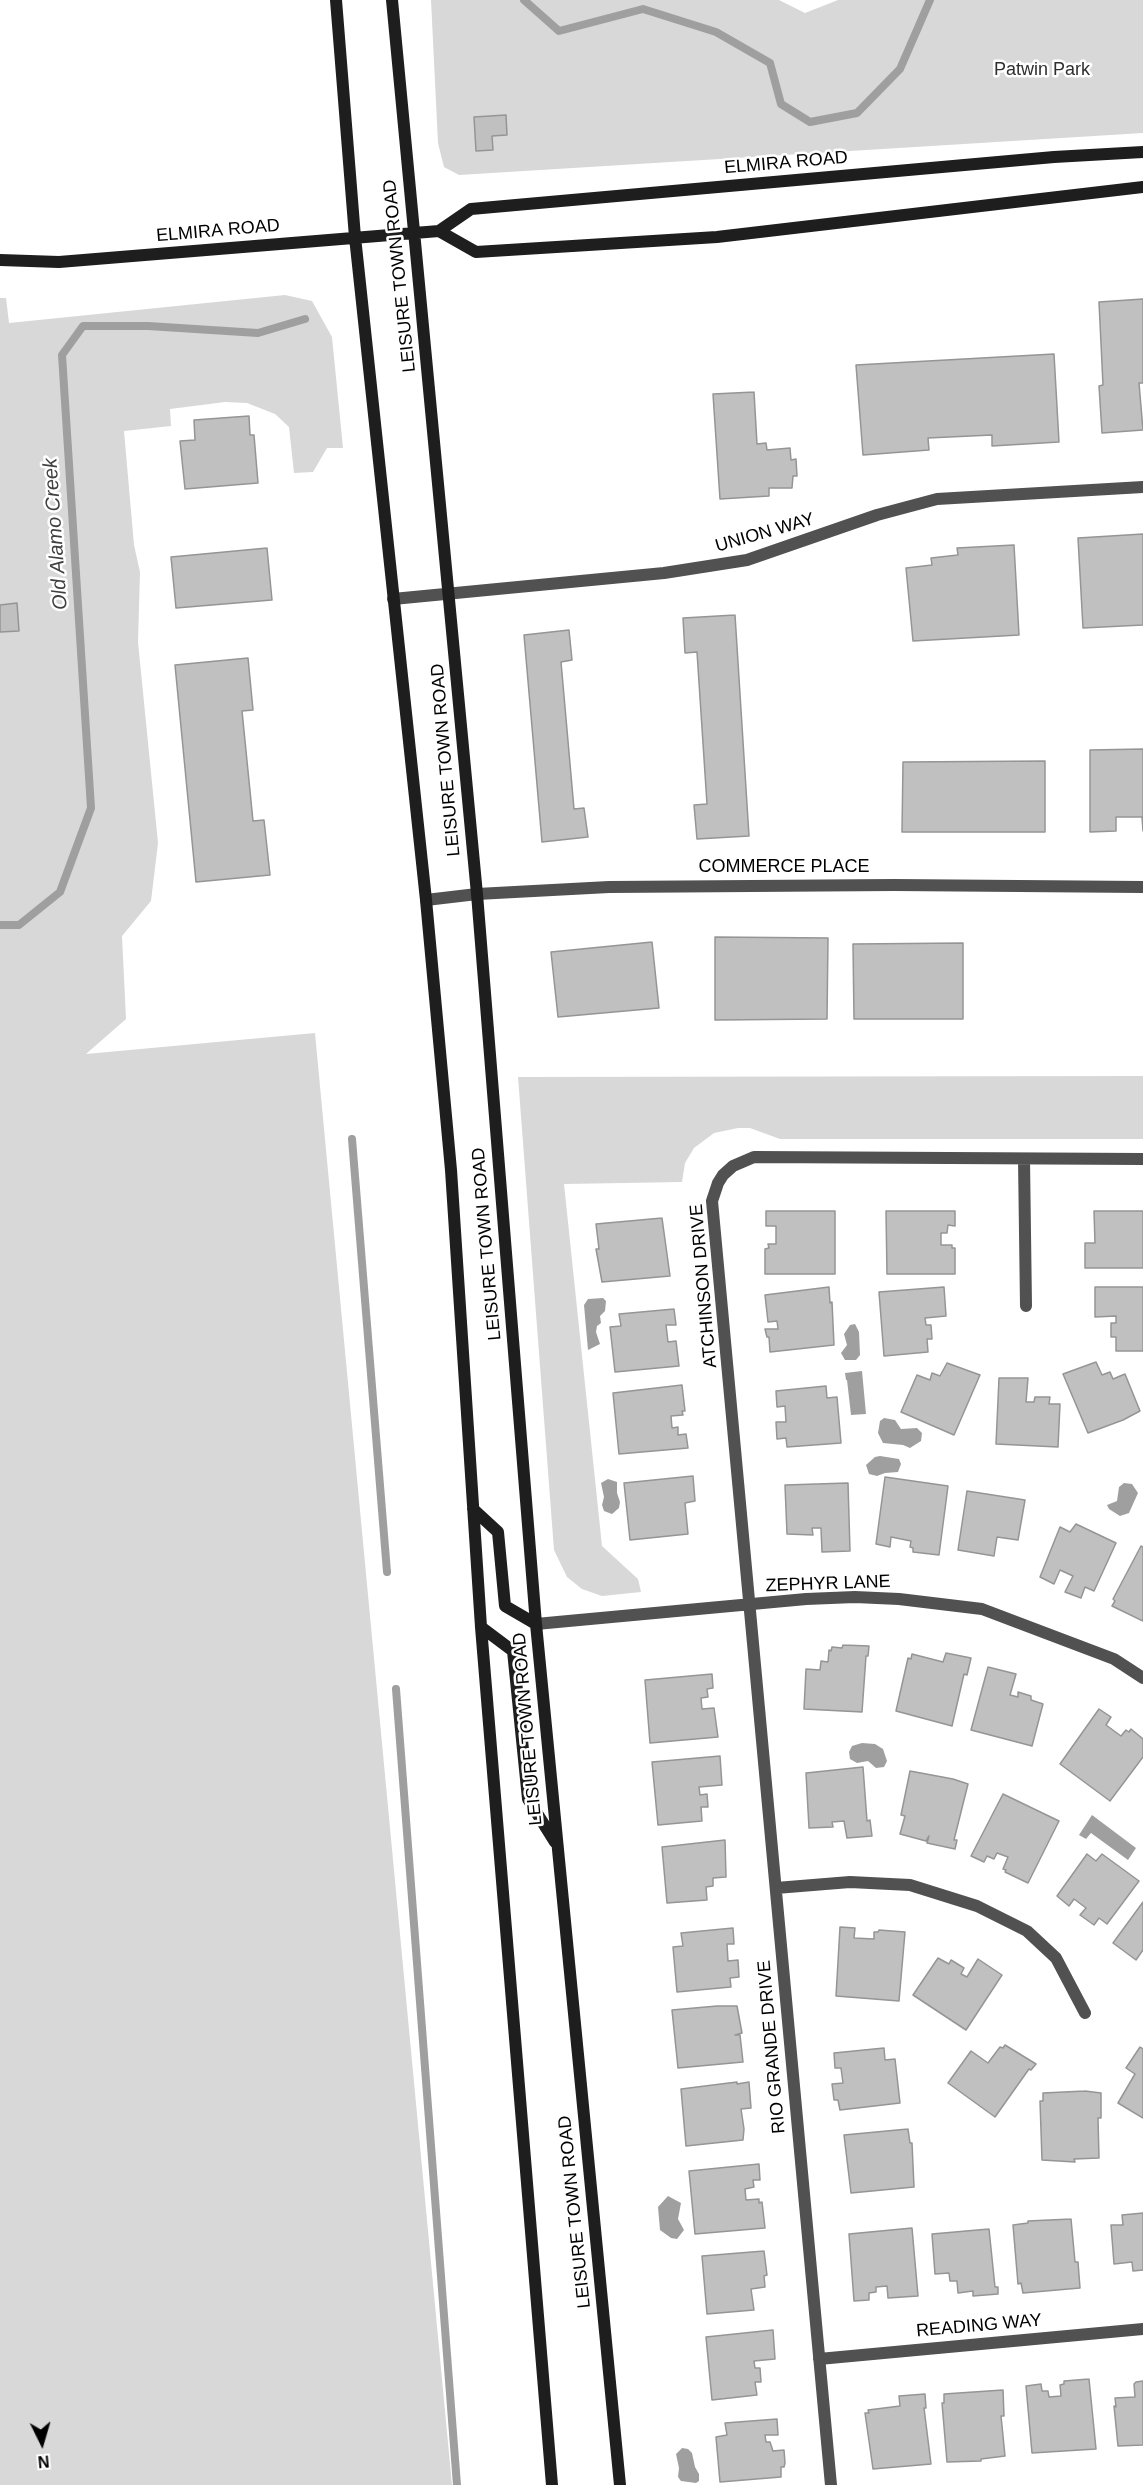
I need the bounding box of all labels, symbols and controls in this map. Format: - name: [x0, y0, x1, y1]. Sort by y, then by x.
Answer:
- park label: Patwin Park: [994, 59, 1090, 81]
- street label: ELMIRA ROAD: [723, 147, 849, 179]
- street label: LEISURE TOWN ROAD: [379, 179, 421, 373]
- street label: ELMIRA ROAD: [155, 215, 281, 247]
- water label: Old Alamo Creek: [39, 457, 73, 611]
- street label: UNION WAY: [713, 509, 817, 557]
- street label: LEISURE TOWN ROAD: [427, 663, 465, 857]
- street label: COMMERCE PLACE: [698, 856, 870, 878]
- street label: LEISURE TOWN ROAD: [468, 1147, 506, 1341]
- street label: ATCHINSON DRIVE: [686, 1203, 722, 1369]
- street label: ZEPHYR LANE: [765, 1571, 891, 1597]
- street label: LEISURE TOWN ROAD: [509, 1632, 547, 1826]
- street label: RIO GRANDE DRIVE: [754, 1959, 790, 2135]
- street label: LEISURE TOWN ROAD: [554, 2115, 596, 2309]
- street label: READING WAY: [915, 2310, 1043, 2342]
- north arrow: [12, 2413, 72, 2473]
- text: N: [37, 2452, 50, 2470]

